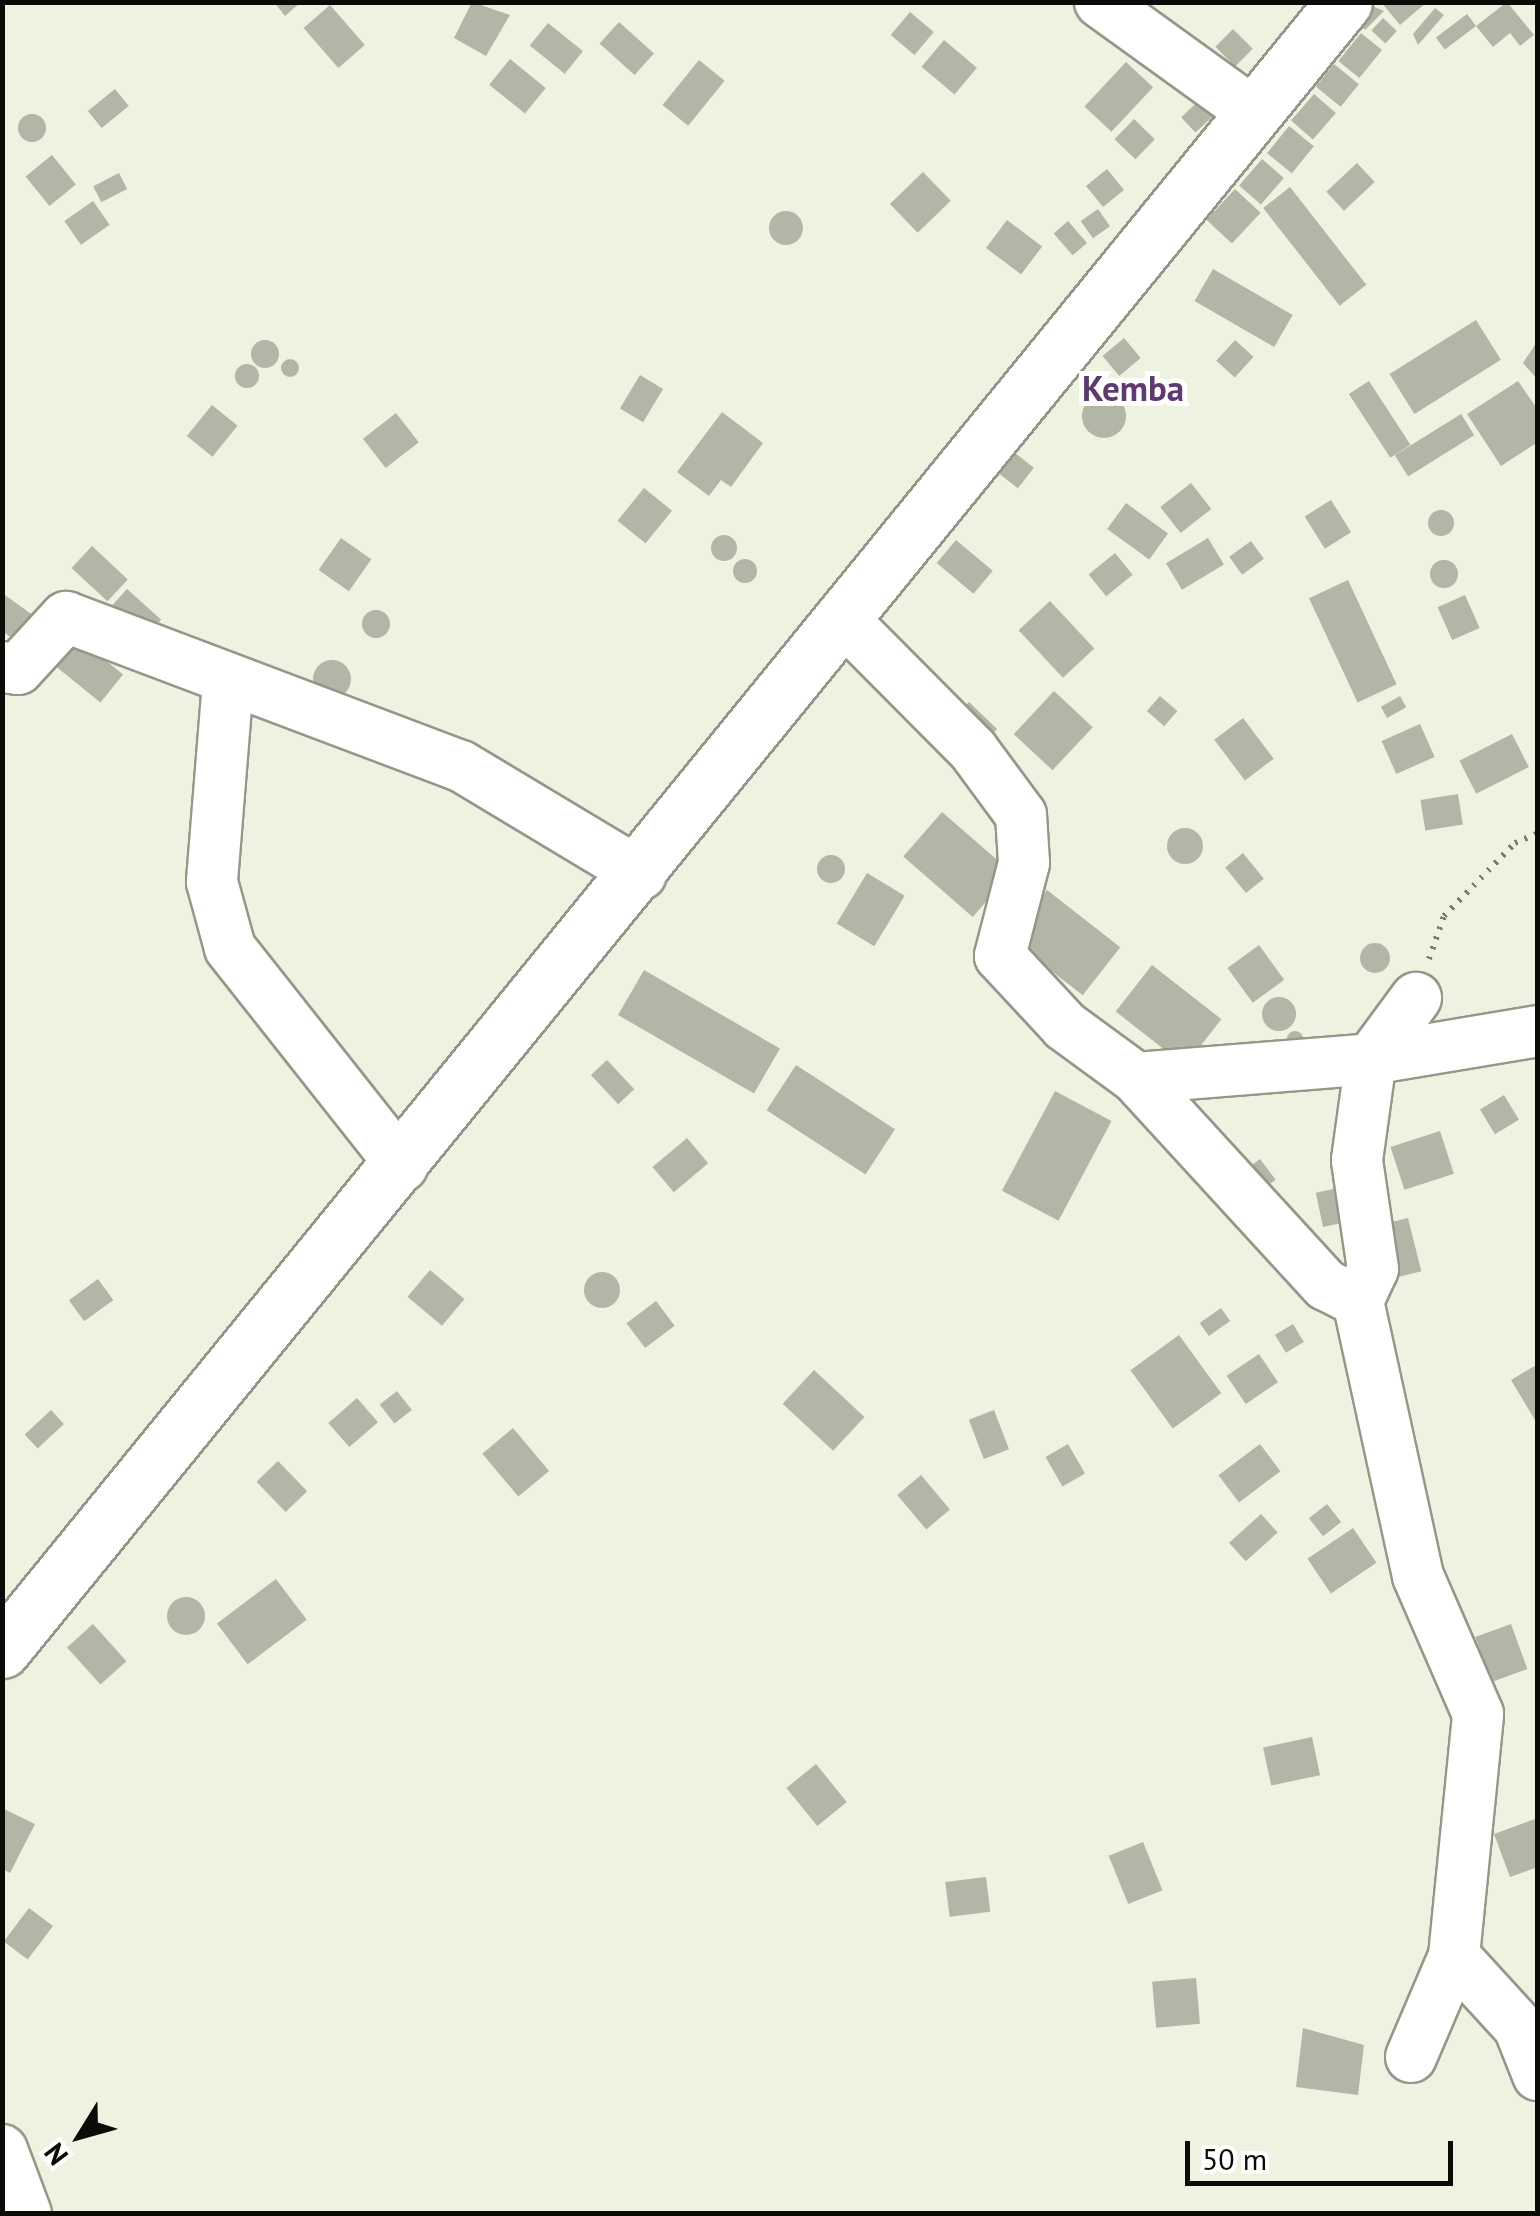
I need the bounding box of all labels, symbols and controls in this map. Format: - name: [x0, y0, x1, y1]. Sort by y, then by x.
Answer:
- district label: Kemba: [1082, 367, 1184, 409]
- north arrow: [30, 2086, 130, 2186]
- scale bar: [1190, 2121, 1458, 2183]
- text: N: [35, 2136, 76, 2173]
- text: 50 m: [1202, 2139, 1267, 2178]

